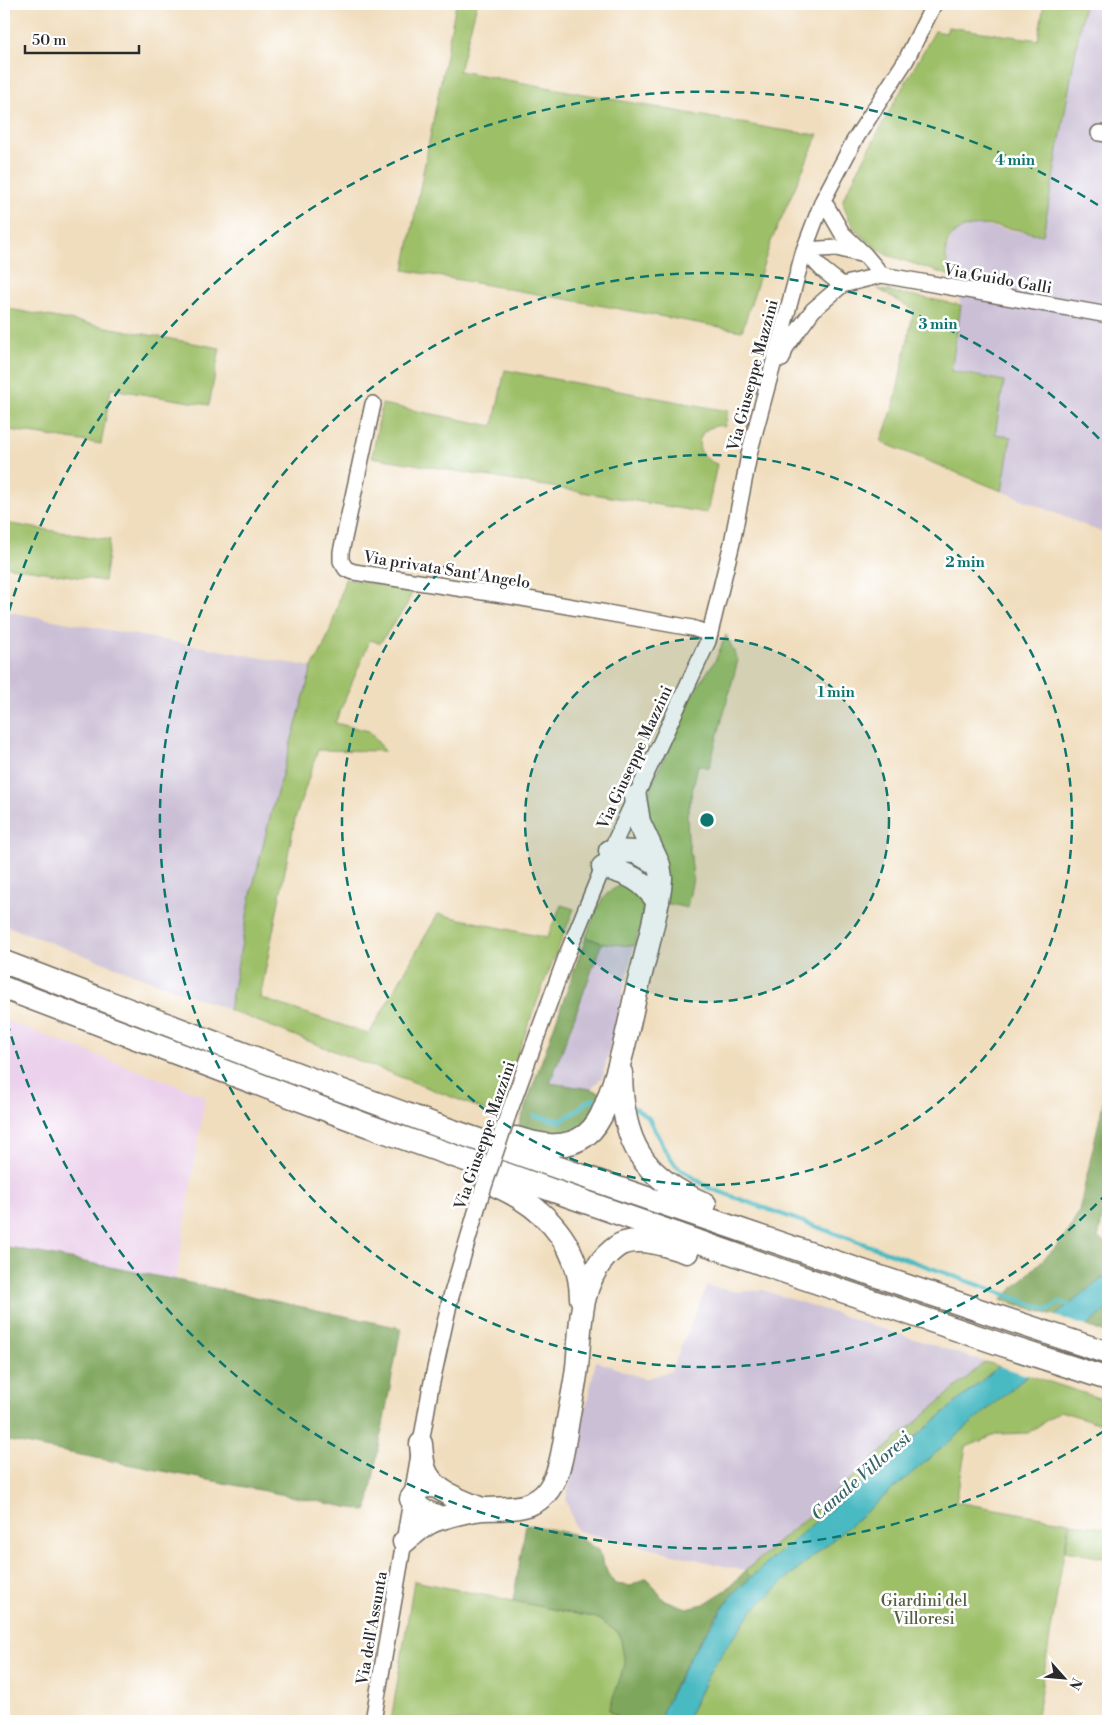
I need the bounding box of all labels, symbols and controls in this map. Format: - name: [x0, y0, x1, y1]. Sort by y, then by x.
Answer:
- scale bar: [25, 22, 139, 54]
- text: 50 m: [32, 31, 66, 50]
- text: 4 min: [995, 151, 1036, 170]
- street label: Via Guido Galli: [941, 259, 1053, 298]
- street label: Via Giuseppe Mazzini: [723, 297, 783, 454]
- text: 3 min: [918, 315, 958, 334]
- street label: Via privata Sant'Angelo: [361, 547, 532, 593]
- text: 2 min: [945, 553, 985, 572]
- street label: Via Giuseppe Mazzini: [592, 682, 677, 833]
- text: 1 min: [817, 683, 855, 702]
- centre of rings: [698, 811, 716, 829]
- street label: Via Giuseppe Mazzini: [450, 1058, 520, 1213]
- water label: Canale Villoresi: [807, 1426, 916, 1526]
- street label: Via dell'Assunta: [352, 1569, 392, 1688]
- park label: Giardini del Villoresi: [881, 1591, 967, 1629]
- north arrow: [1040, 1652, 1090, 1702]
- text: N: [1064, 1674, 1085, 1692]

